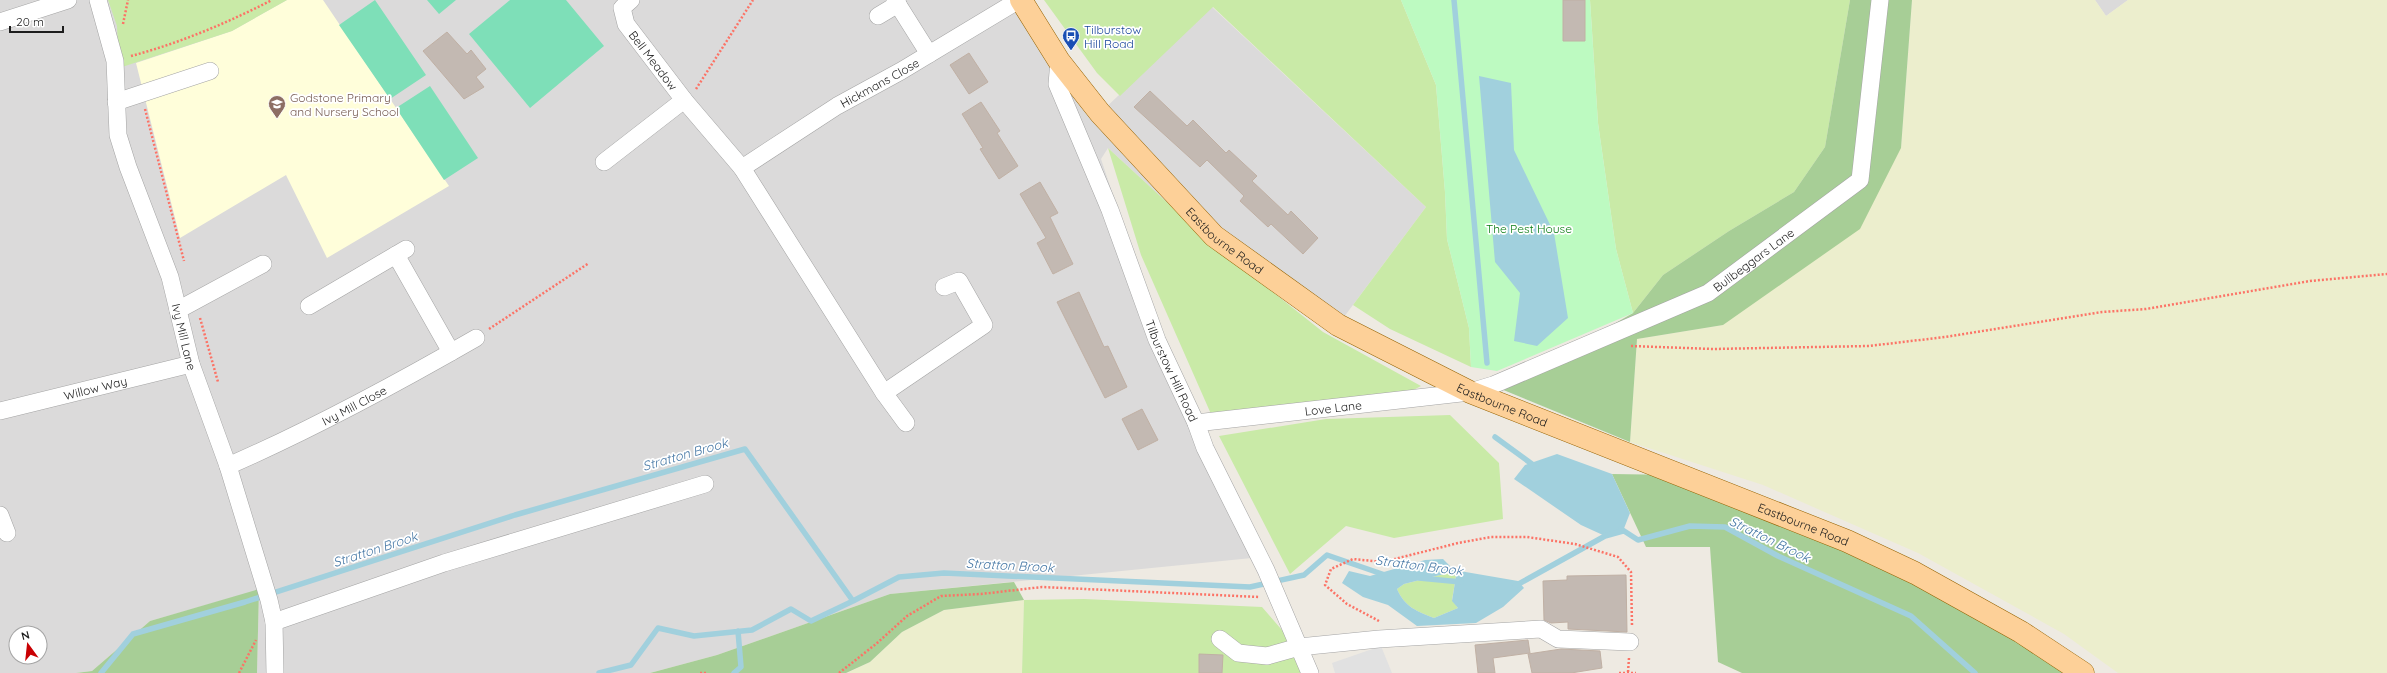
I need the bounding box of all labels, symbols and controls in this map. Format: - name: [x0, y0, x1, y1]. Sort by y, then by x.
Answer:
- scale bar: [10, 8, 63, 34]
- text: 20 m: [16, 14, 44, 29]
- place label: Tilburstow Hill Road: [1084, 22, 1141, 51]
- bus stop icon: Tilburstow Hill Road: [1061, 26, 1081, 51]
- street label: Bell Meadow: [626, 27, 681, 93]
- street label: Hickmans Close: [837, 54, 922, 110]
- place label: Godstone Primary and Nursery School: [290, 90, 399, 119]
- school or university icon: Godstone Primary and Nursery School: [267, 94, 287, 119]
- street label: Eastbourne Road: [1183, 204, 1267, 277]
- park label: The Pest House: [1486, 221, 1572, 236]
- street label: Bullbeggars Lane: [1710, 224, 1797, 294]
- street label: Ivy Mill Lane: [169, 302, 200, 372]
- street label: Tilburstow Hill Road: [1143, 318, 1202, 424]
- street label: Willow Way: [62, 373, 128, 403]
- street label: Eastbourne Road: [1454, 379, 1550, 429]
- street label: Ivy Mill Close: [319, 382, 389, 428]
- street label: Love Lane: [1304, 397, 1363, 418]
- water label: Stratton Brook: [641, 434, 730, 474]
- street label: Eastbourne Road: [1756, 499, 1851, 549]
- water label: Stratton Brook: [1727, 513, 1814, 566]
- water label: Stratton Brook: [331, 527, 420, 570]
- water label: Stratton Brook: [1374, 552, 1465, 578]
- water label: Stratton Brook: [966, 555, 1055, 575]
- north arrow: [8, 625, 48, 665]
- text: N: [20, 628, 31, 643]

